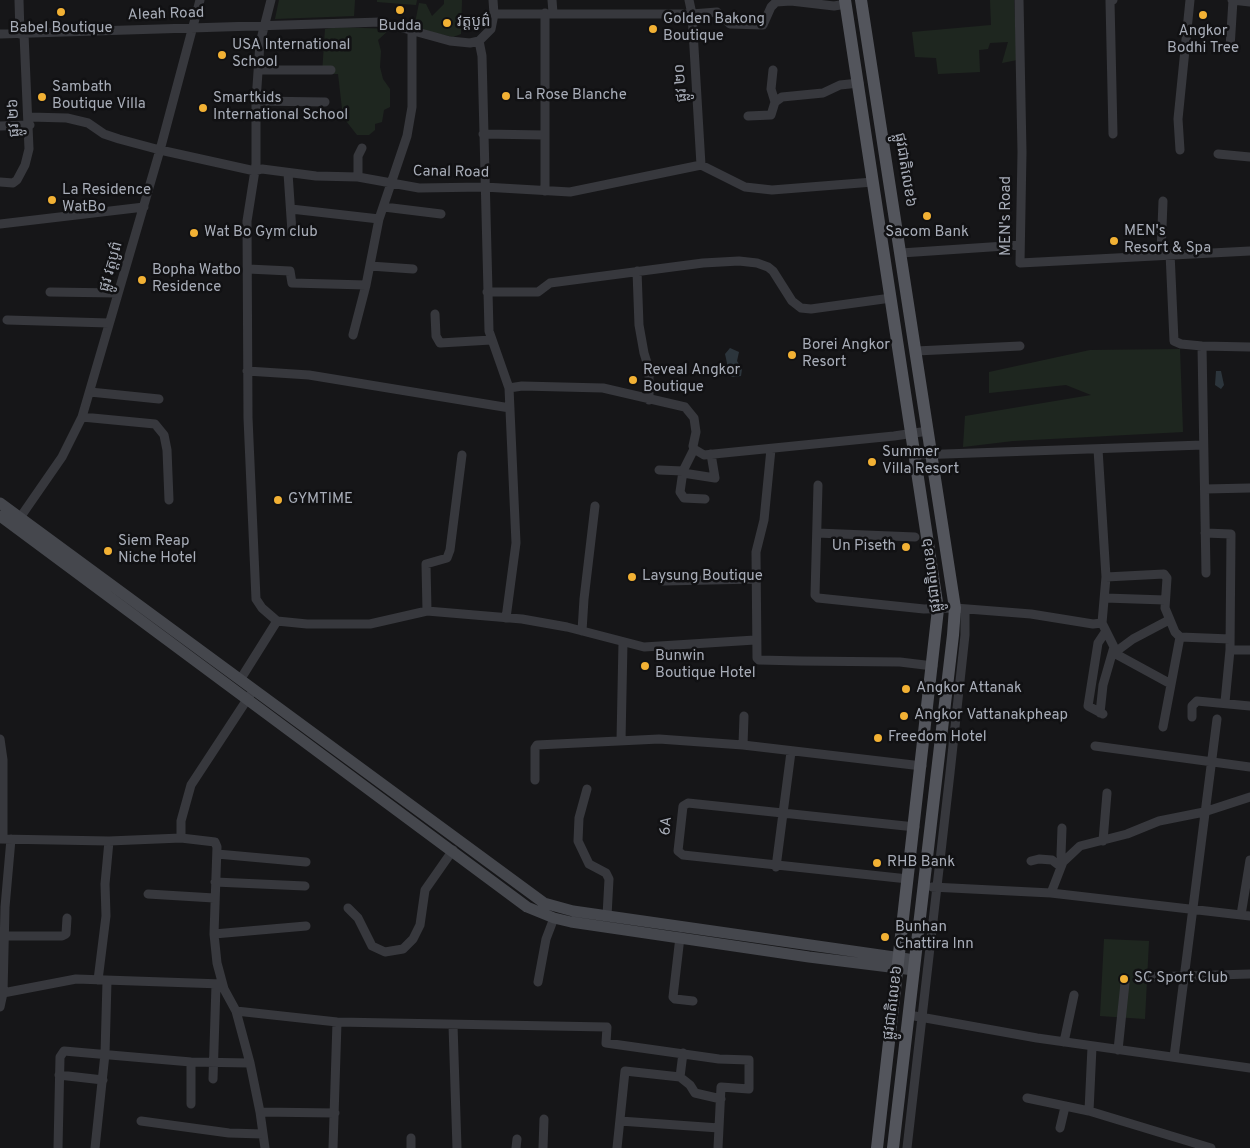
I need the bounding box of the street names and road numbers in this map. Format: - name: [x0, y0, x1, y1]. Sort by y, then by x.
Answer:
- street label: Aleah Road: [127, 5, 205, 25]
- street label: ផ្លូវ ២០: [672, 63, 692, 103]
- street label: ផ្លូវ ២៦: [5, 98, 25, 138]
- street label: ផ្លូវជាតិលេខ៦: [889, 132, 919, 208]
- street label: Canal Road: [413, 163, 489, 183]
- street label: MEN's Road: [998, 176, 1016, 256]
- street label: ផ្លូវ វត្តបូព៌: [96, 240, 128, 294]
- street label: ផ្លូវជាតិលេខ៦: [919, 537, 947, 613]
- street label: 6A: [657, 816, 677, 836]
- street label: ផ្លូវជាតិលេខ៦: [880, 965, 908, 1041]

